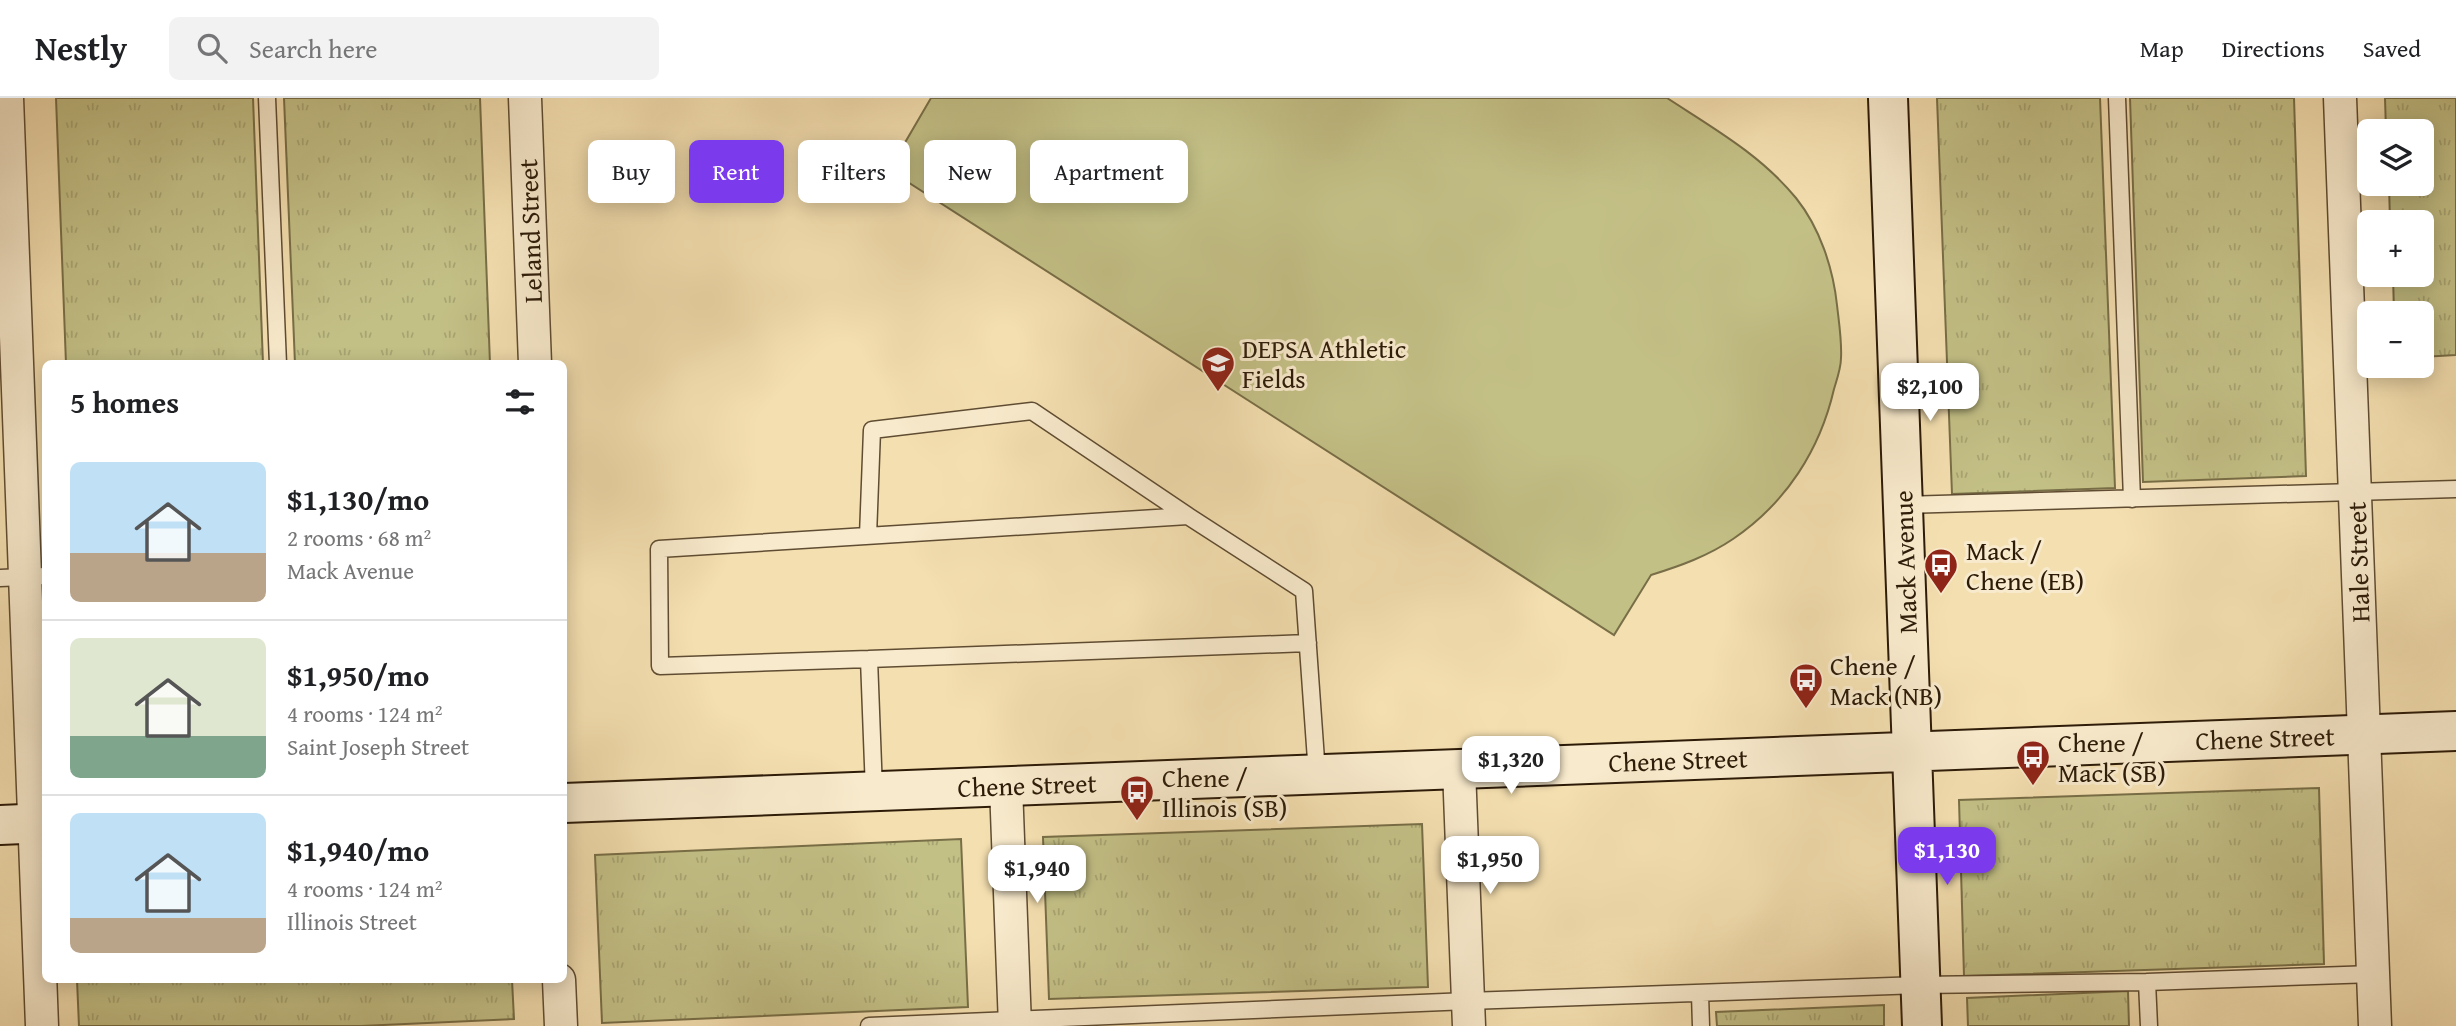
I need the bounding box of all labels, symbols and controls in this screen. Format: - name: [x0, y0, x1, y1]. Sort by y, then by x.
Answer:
- search box: [169, 17, 659, 80]
- text: Nestly: [35, 24, 127, 72]
- icon: search: [193, 29, 231, 67]
- text: Search here: [249, 29, 377, 68]
- text: Map: [2140, 31, 2184, 66]
- text: Directions: [2222, 31, 2325, 66]
- text: Saved: [2363, 31, 2421, 66]
- map controls: [2357, 119, 2434, 378]
- button: layers: [2357, 119, 2434, 196]
- chip: Buy: [588, 140, 675, 203]
- chip: Rent: [689, 140, 784, 203]
- chip: Filters: [798, 140, 910, 203]
- chip: New: [924, 140, 1016, 203]
- chip: Apartment: [1030, 140, 1188, 203]
- street label: Leland Street: [508, 158, 552, 304]
- button: +: [2357, 210, 2434, 287]
- button: −: [2357, 301, 2434, 378]
- place label: DEPSA Athletic Fields: [1242, 329, 1406, 398]
- school or university icon: DEPSA Athletic Fields: [1199, 344, 1237, 393]
- pin: $2,100: [1873, 364, 1987, 423]
- text: $2,100: [1897, 369, 1963, 402]
- text: 5 homes: [70, 380, 179, 424]
- icon: filters: [501, 383, 539, 421]
- text: $1,130/mo: [287, 477, 429, 521]
- icon: home: [126, 490, 210, 574]
- street label: Mack Avenue: [1883, 490, 1927, 634]
- street label: Hale Street: [2336, 501, 2380, 623]
- text: 2 rooms · 68 m²: [287, 521, 431, 554]
- place label: Mack / Chene (EB): [1966, 531, 2084, 600]
- bus stop icon: Mack / Chene (EB): [1922, 546, 1960, 595]
- text: Mack Avenue: [287, 554, 414, 587]
- place label: Chene / Mack (NB): [1830, 646, 1942, 715]
- text: $1,950/mo: [287, 653, 429, 697]
- bus stop icon: Chene / Mack (NB): [1787, 661, 1825, 710]
- icon: home: [126, 666, 210, 750]
- text: 4 rooms · 124 m²: [287, 697, 442, 730]
- street label: Chene Street: [2195, 716, 2335, 760]
- place label: Chene / Mack (SB): [2058, 723, 2166, 792]
- text: Saint Joseph Street: [287, 730, 469, 763]
- pin: $1,320: [1454, 736, 1568, 796]
- street label: Chene Street: [1608, 738, 1748, 782]
- bus stop icon: Chene / Mack (SB): [2014, 738, 2052, 787]
- text: $1,320: [1478, 742, 1544, 775]
- place label: Chene / Illinois (SB): [1162, 758, 1287, 827]
- street label: Chene Street: [957, 763, 1097, 807]
- bus stop icon: Chene / Illinois (SB): [1118, 773, 1156, 822]
- text: $1,940/mo: [287, 828, 429, 872]
- pin: $1,130: [1890, 828, 2004, 887]
- text: $1,130: [1914, 833, 1980, 866]
- pin: $1,950: [1433, 836, 1547, 896]
- icon: home: [126, 841, 210, 925]
- text: $1,950: [1457, 842, 1523, 875]
- pin: $1,940: [980, 846, 1094, 905]
- text: $1,940: [1004, 851, 1070, 884]
- text: 4 rooms · 124 m²: [287, 872, 442, 905]
- text: Illinois Street: [287, 905, 417, 938]

